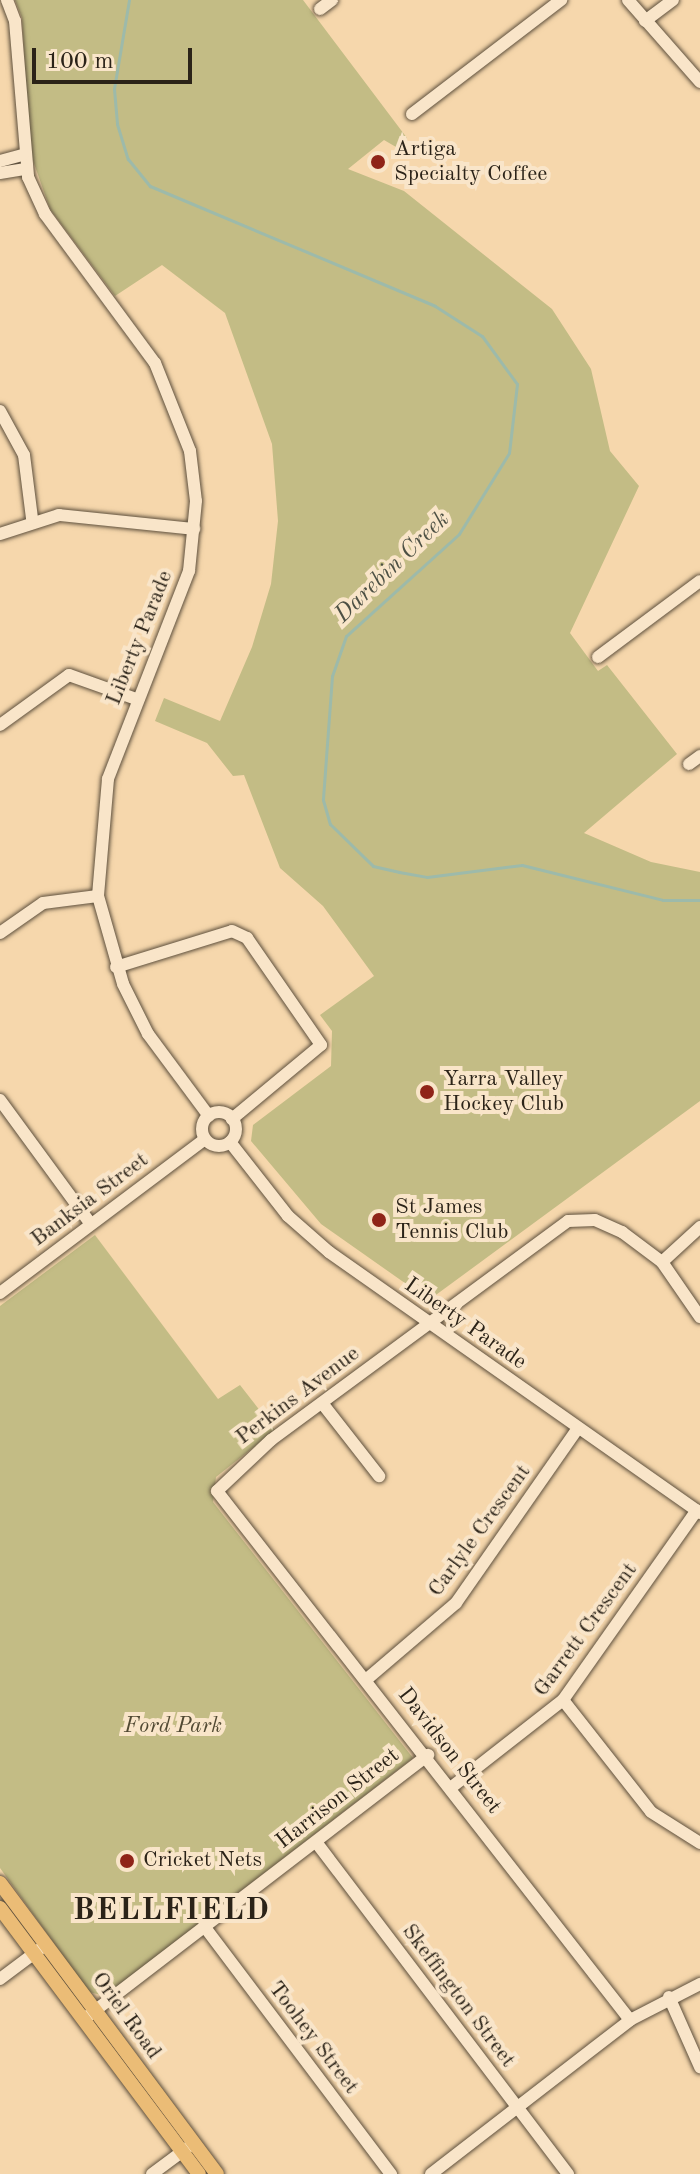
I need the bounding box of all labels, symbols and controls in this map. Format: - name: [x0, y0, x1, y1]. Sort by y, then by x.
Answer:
- scale bar: [36, 32, 196, 82]
- text: 100 m: [46, 50, 114, 74]
- place label: Artiga Specialty Coffee: [394, 136, 547, 188]
- marker: Artiga Specialty Coffee: [369, 153, 387, 171]
- water label: Darebin Creek: [329, 506, 457, 630]
- street label: Liberty Parade: [101, 567, 179, 709]
- place label: Yarra Valley Hockey Club: [443, 1066, 564, 1118]
- marker: Yarra Valley Hockey Club: [418, 1083, 436, 1101]
- street label: Banksia Street: [26, 1147, 154, 1253]
- place label: St James Tennis Club: [395, 1194, 508, 1246]
- marker: St James Tennis Club: [370, 1211, 388, 1229]
- street label: Liberty Parade: [399, 1272, 531, 1376]
- street label: Perkins Avenue: [231, 1341, 365, 1451]
- street label: Carlyle Crescent: [423, 1460, 537, 1602]
- street label: Garrett Crescent: [529, 1558, 643, 1702]
- street label: Davidson Street: [391, 1683, 507, 1819]
- park label: Ford Park: [124, 1714, 222, 1740]
- street label: Harrison Street: [271, 1743, 405, 1855]
- place label: Cricket Nets: [143, 1848, 262, 1874]
- marker: Cricket Nets: [118, 1852, 136, 1870]
- district label: BELLFIELD: [73, 1893, 271, 1929]
- street label: Skeffington Street: [395, 1919, 521, 2073]
- street label: Oriel Road: [85, 1967, 167, 2065]
- street label: Toohey Street: [262, 1976, 364, 2100]

